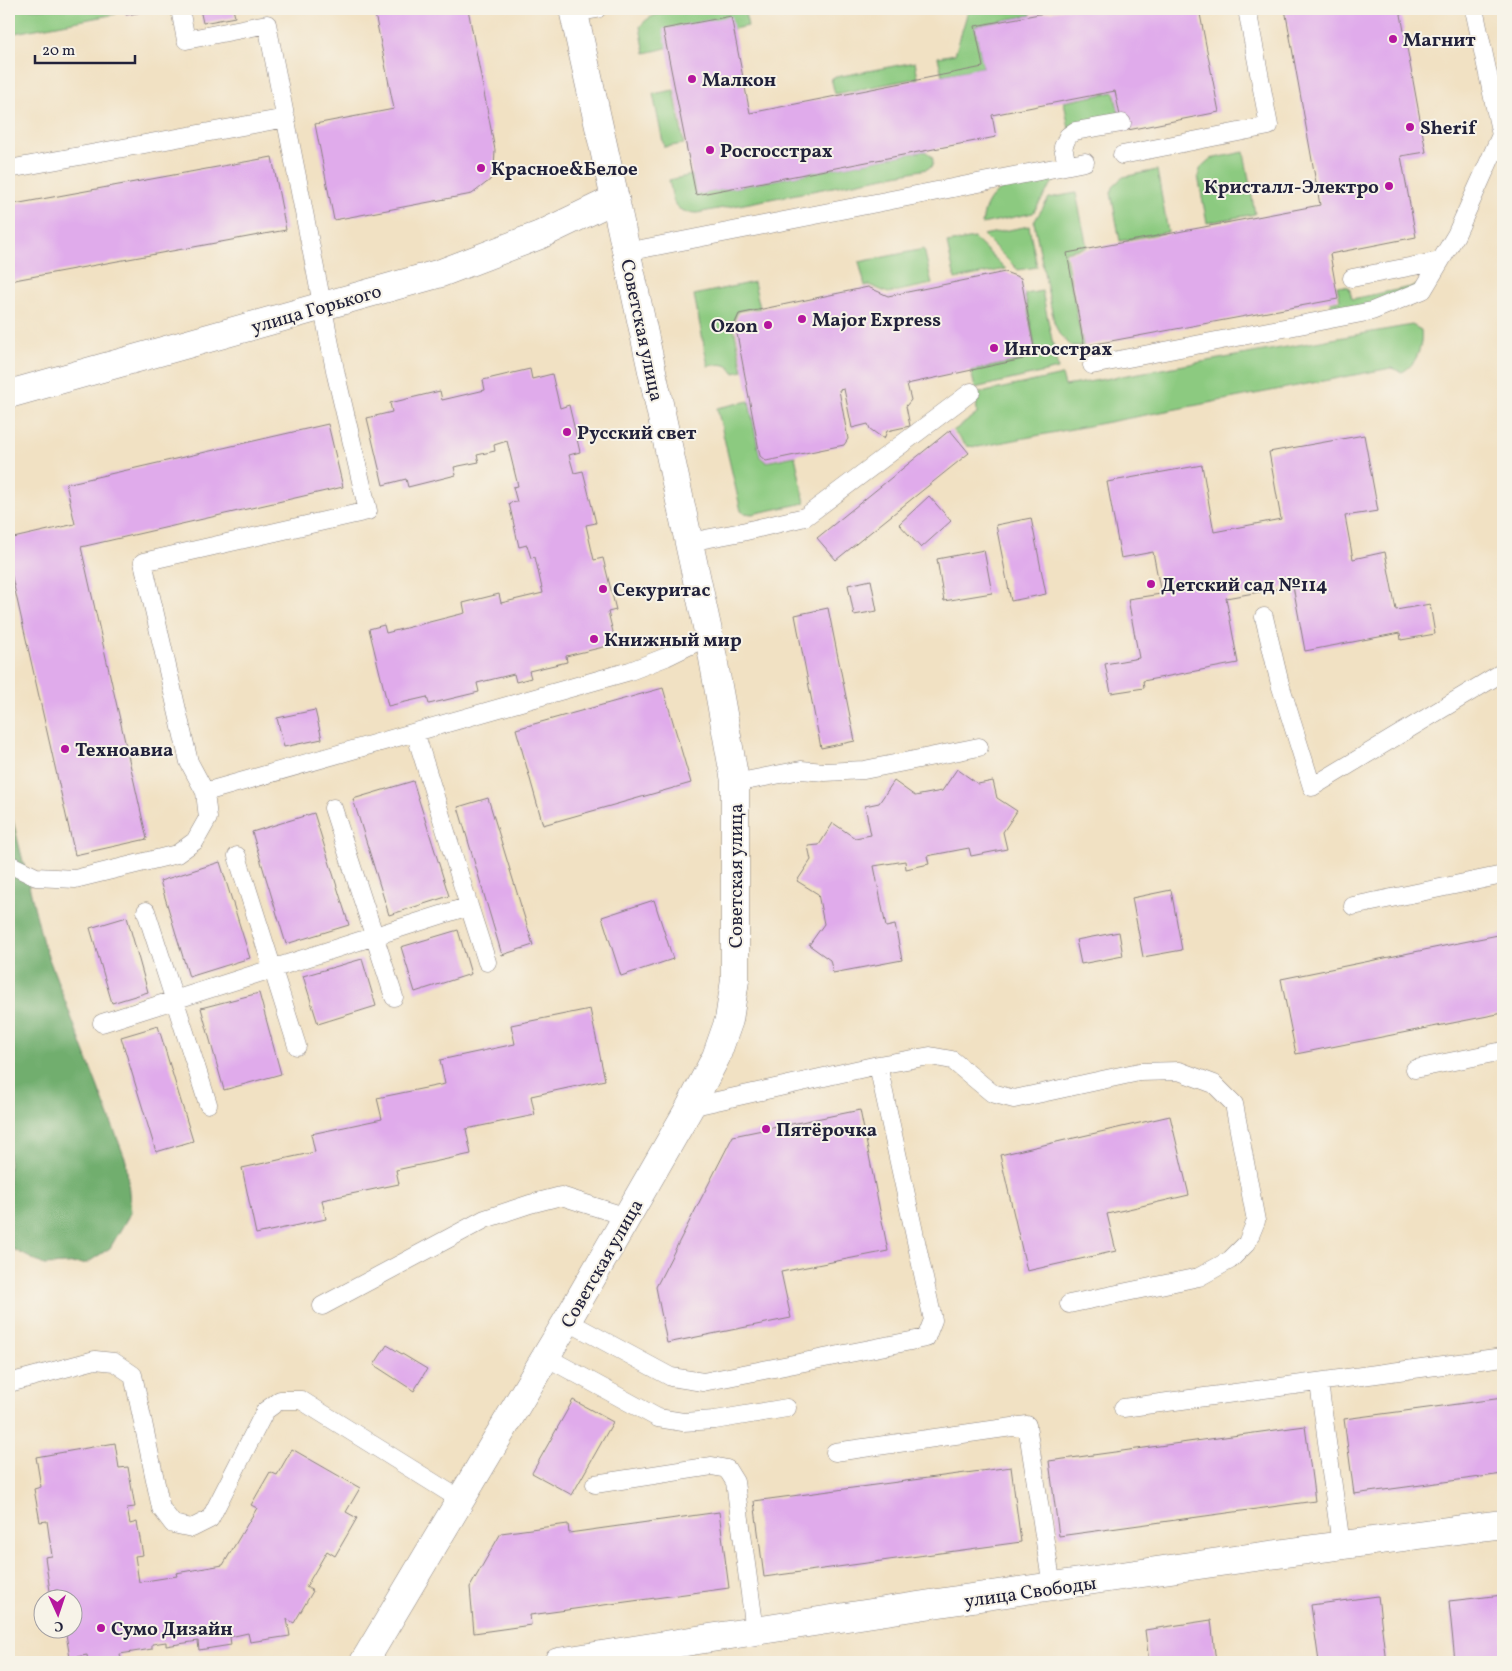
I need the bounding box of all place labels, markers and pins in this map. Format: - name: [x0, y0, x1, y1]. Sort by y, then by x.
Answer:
- place label: Магнит: [1403, 28, 1476, 54]
- marker: Магнит: [1387, 33, 1399, 45]
- place label: Малкон: [702, 68, 776, 94]
- marker: Малкон: [686, 73, 698, 85]
- place label: Sherif: [1420, 116, 1477, 142]
- marker: Sherif: [1404, 121, 1416, 133]
- place label: Росгосстрах: [720, 139, 833, 165]
- marker: Росгосстрах: [704, 144, 716, 156]
- place label: Красное&Белое: [491, 157, 638, 183]
- marker: Красное&Белое: [475, 162, 487, 174]
- place label: Кристалл-Электро: [1204, 175, 1379, 201]
- marker: Кристалл-Электро: [1383, 180, 1395, 192]
- place label: Major Express: [812, 308, 941, 334]
- marker: Major Express: [796, 313, 808, 325]
- place label: Ozon: [711, 314, 758, 340]
- marker: Ozon: [762, 319, 774, 331]
- place label: Ингосстрах: [1004, 337, 1112, 363]
- marker: Ингосстрах: [988, 342, 1000, 354]
- place label: Русский свет: [577, 421, 697, 447]
- marker: Русский свет: [561, 426, 573, 438]
- place label: Детский сад №114: [1161, 573, 1328, 599]
- place label: Секуритас: [613, 578, 710, 604]
- marker: Детский сад №114: [1145, 578, 1157, 590]
- marker: Секуритас: [597, 583, 609, 595]
- place label: Книжный мир: [604, 628, 742, 654]
- marker: Книжный мир: [588, 633, 600, 645]
- place label: Техноавиа: [75, 738, 173, 764]
- marker: Техноавиа: [59, 743, 71, 755]
- place label: Пятёрочка: [776, 1118, 877, 1144]
- marker: Пятёрочка: [760, 1123, 772, 1135]
- place label: Сумо Дизайн: [111, 1617, 233, 1643]
- marker: Сумо Дизайн: [95, 1622, 107, 1634]

